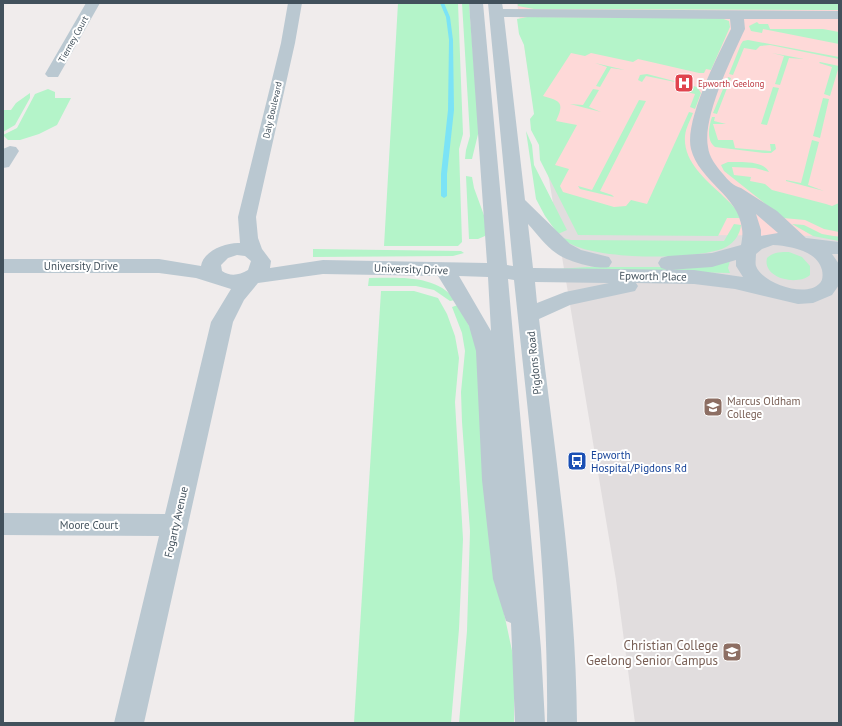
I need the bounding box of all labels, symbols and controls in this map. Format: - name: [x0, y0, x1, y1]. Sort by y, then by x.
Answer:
- street label: Tierney Court: [56, 14, 90, 64]
- hospital icon: Epworth Geelong: [673, 72, 695, 94]
- place label: Epworth Geelong: [698, 78, 765, 89]
- street label: Daly Boulevard: [260, 80, 284, 139]
- street label: University Drive: [44, 259, 119, 273]
- street label: University Drive: [374, 261, 449, 277]
- street label: Epworth Place: [619, 268, 687, 284]
- street label: Pigdons Road: [524, 331, 544, 395]
- place label: Marcus Oldham College: [727, 394, 800, 421]
- school or university icon: Marcus Oldham College: [702, 396, 724, 418]
- place label: Epworth Hospital/Pigdons Rd: [591, 448, 687, 475]
- bus stop icon: Epworth Hospital/Pigdons Rd: [566, 450, 588, 472]
- street label: Fogarty Avenue: [161, 485, 191, 559]
- street label: Moore Court: [60, 518, 118, 532]
- place label: Christian College Geelong Senior Campus: [586, 637, 718, 669]
- school or university icon: Christian College Geelong Senior Campus: [721, 641, 743, 663]

